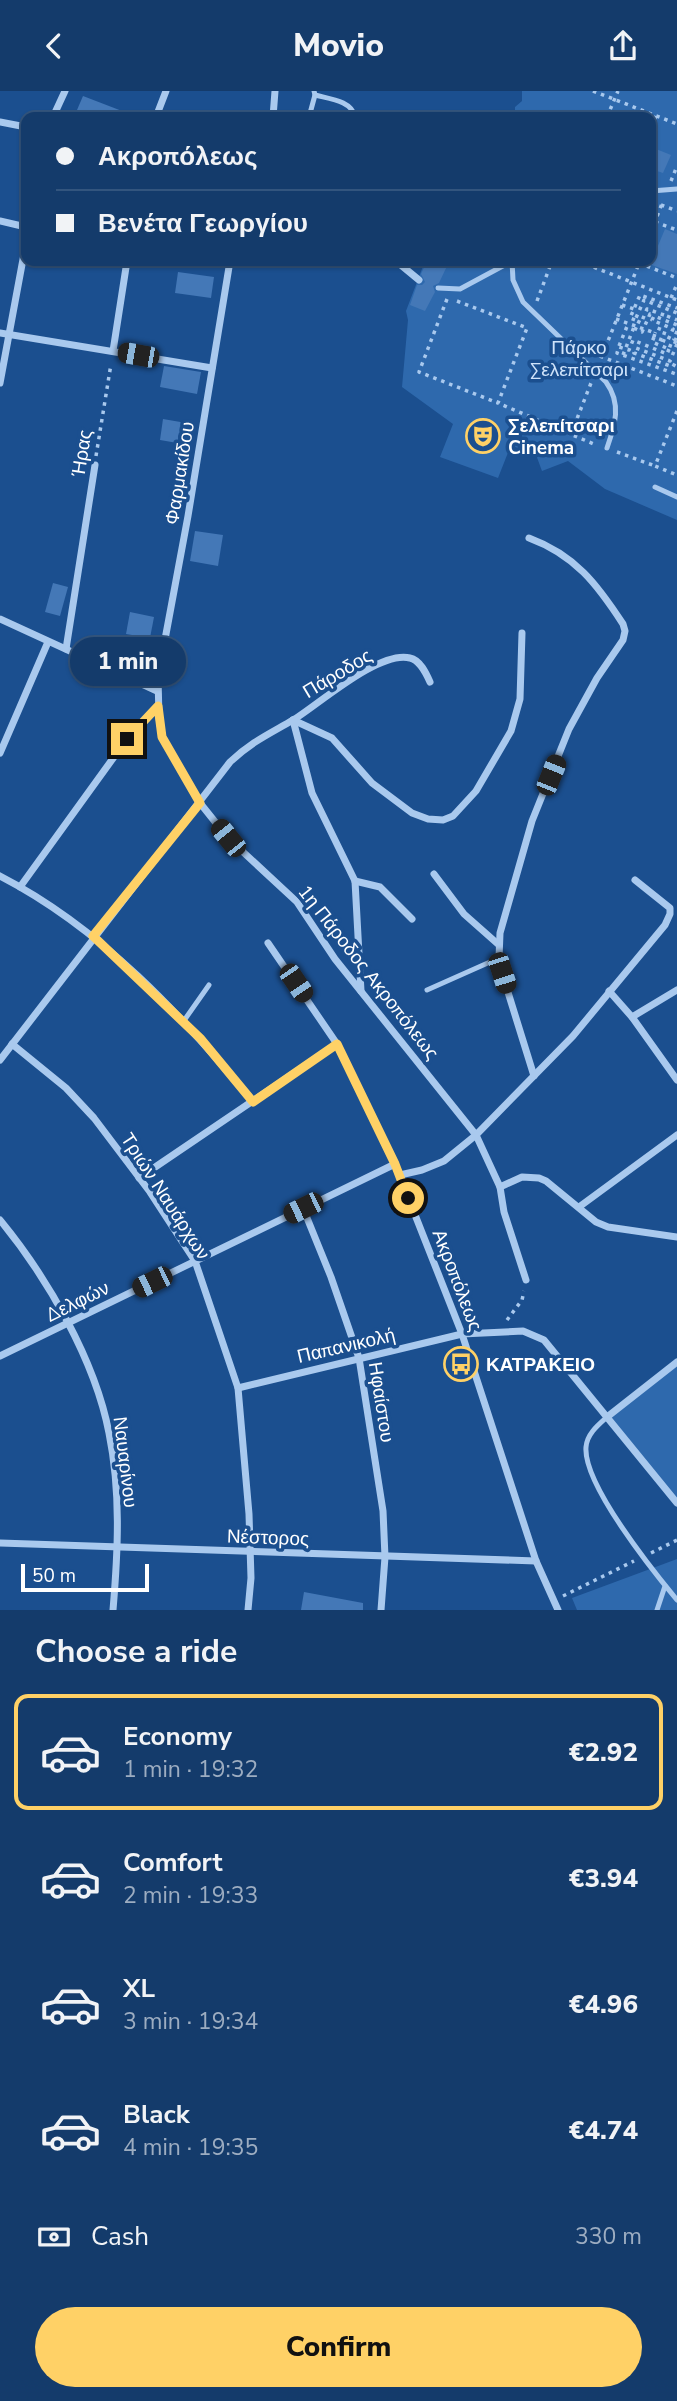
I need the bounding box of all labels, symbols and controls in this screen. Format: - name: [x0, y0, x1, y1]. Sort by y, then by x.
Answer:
- text: Movio: [293, 24, 384, 67]
- icon: back: [35, 27, 73, 65]
- icon: share: [604, 27, 642, 65]
- text: Ακροπόλεως: [98, 139, 257, 174]
- text: Βενέτα Γεωργίου: [98, 206, 308, 241]
- park label: Πάρκο Σελεπίτσαρι: [530, 335, 628, 383]
- car: [116, 341, 161, 369]
- place label: Σελεπίτσαρι Cinema: [508, 413, 615, 461]
- theatre icon: Σελεπίτσαρι Cinema: [464, 417, 502, 455]
- street label: Φαρμακίδου: [159, 420, 201, 526]
- street label: Ήρας: [65, 428, 98, 479]
- callout: 1 min: [69, 637, 185, 687]
- street label: Πάροδος: [298, 643, 377, 705]
- text: 1 min: [98, 646, 158, 677]
- route end: [111, 723, 143, 755]
- car: [534, 752, 569, 798]
- car: [207, 815, 250, 861]
- street label: 1η Πάροδος Ακροπόλεως: [292, 880, 445, 1065]
- car: [486, 950, 519, 996]
- car: [276, 960, 317, 1006]
- street label: Τριών Ναυάρχων: [114, 1128, 216, 1265]
- route start: [392, 1182, 424, 1214]
- car: [280, 1189, 327, 1227]
- street label: Ακροπόλεως: [426, 1226, 488, 1335]
- car: [129, 1263, 176, 1301]
- street label: Δελφών: [41, 1275, 114, 1329]
- street label: Παπανικολή: [295, 1322, 398, 1370]
- bus stop icon: ΚΑΤΡΑΚΕΙΟ: [442, 1345, 480, 1383]
- place label: ΚΑΤΡΑΚΕΙΟ: [486, 1352, 595, 1378]
- street label: Ηφαίστου: [362, 1360, 400, 1444]
- street label: Ναυαρίνου: [107, 1415, 143, 1509]
- street label: Νέστορος: [226, 1524, 310, 1552]
- scale bar: [21, 1561, 149, 1593]
- text: 50 m: [32, 1563, 76, 1589]
- text: Choose a ride: [35, 1630, 237, 1673]
- text: Economy: [123, 1719, 232, 1754]
- icon: car: [39, 1721, 102, 1784]
- text: €2.92: [569, 1735, 638, 1770]
- text: 1 min · 19:32: [123, 1754, 258, 1785]
- text: Comfort: [123, 1845, 223, 1880]
- icon: car: [39, 1847, 102, 1910]
- text: €3.94: [569, 1861, 638, 1896]
- text: 2 min · 19:33: [123, 1880, 258, 1911]
- text: XL: [123, 1971, 155, 2006]
- icon: car: [39, 1973, 102, 2036]
- text: €4.96: [569, 1987, 638, 2022]
- text: 3 min · 19:34: [123, 2006, 258, 2037]
- text: Black: [123, 2097, 190, 2132]
- icon: car: [39, 2099, 102, 2162]
- text: €4.74: [569, 2113, 638, 2148]
- text: 4 min · 19:35: [123, 2132, 258, 2163]
- icon: cash: [35, 2218, 73, 2256]
- text: Cash: [91, 2219, 149, 2254]
- text: 330 m: [575, 2221, 642, 2252]
- button: Confirm: [35, 2307, 642, 2387]

